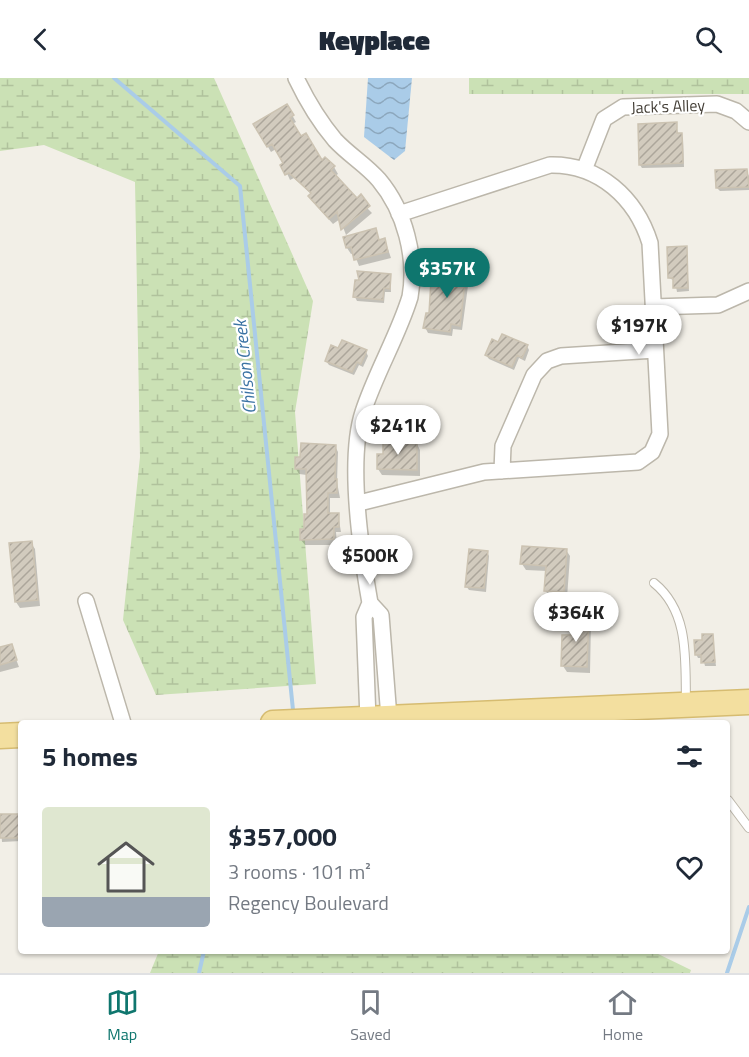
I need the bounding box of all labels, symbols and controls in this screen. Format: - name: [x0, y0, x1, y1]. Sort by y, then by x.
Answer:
- text: Keyplace: [319, 19, 430, 60]
- icon: back: [24, 23, 57, 56]
- icon: search: [692, 23, 725, 56]
- street label: Jack's Alley: [631, 93, 706, 119]
- pin: $357K: [405, 248, 489, 299]
- text: $357K: [419, 252, 475, 283]
- pin: $197K: [597, 305, 681, 356]
- text: $197K: [611, 309, 667, 340]
- water label: Chilson Creek: [226, 317, 263, 415]
- pin: $241K: [356, 405, 440, 456]
- text: $241K: [370, 409, 426, 440]
- pin: $500K: [328, 535, 412, 586]
- text: $500K: [342, 539, 398, 570]
- pin: $364K: [534, 592, 618, 643]
- text: $364K: [548, 596, 604, 627]
- text: 5 homes: [42, 737, 138, 776]
- icon: filters: [673, 740, 706, 773]
- text: $357,000: [228, 817, 337, 856]
- icon: home: [90, 831, 162, 903]
- icon: heart: [673, 851, 706, 884]
- text: 3 rooms · 101 m²: [228, 856, 371, 887]
- text: Regency Boulevard: [228, 887, 389, 918]
- tab: Map: [106, 986, 139, 1046]
- tab: Saved: [350, 986, 391, 1046]
- tab: Home: [603, 986, 643, 1046]

